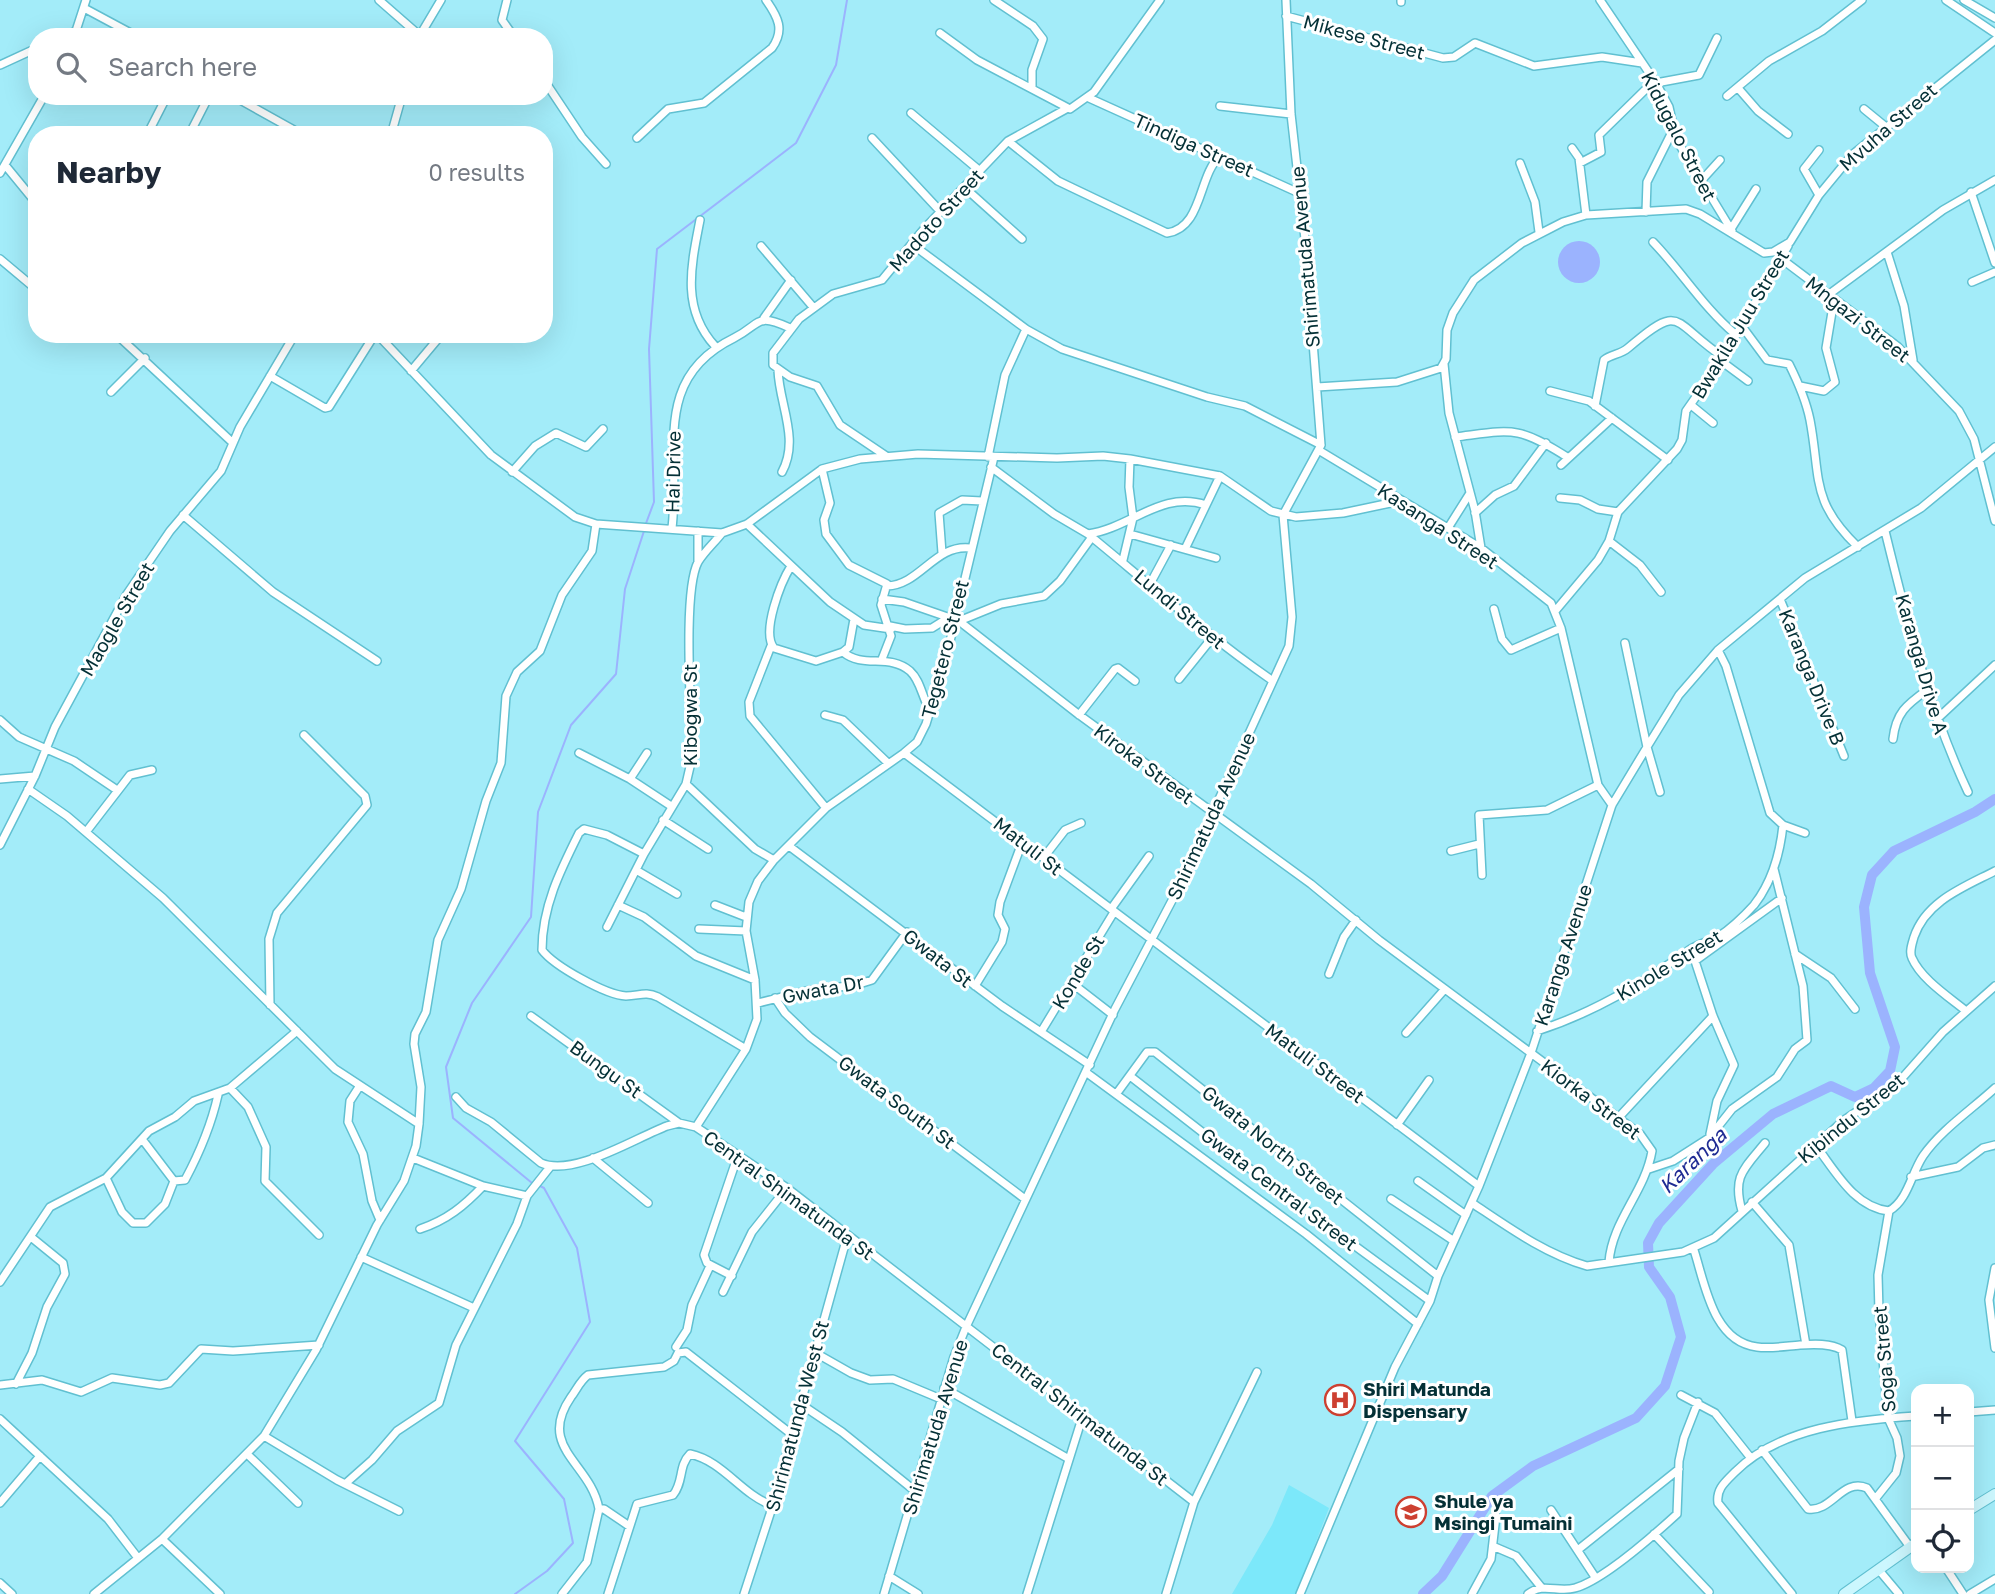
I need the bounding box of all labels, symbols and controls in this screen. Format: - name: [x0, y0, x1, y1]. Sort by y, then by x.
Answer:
- street label: Mikese Street: [1301, 9, 1427, 64]
- search box: [28, 28, 553, 105]
- icon: search: [52, 48, 90, 86]
- text: Search here: [108, 51, 257, 82]
- street label: Kidugalo Street: [1637, 67, 1722, 204]
- street label: Mvuha Street: [1834, 78, 1941, 175]
- street label: Tindiga Street: [1131, 108, 1258, 181]
- text: Nearby: [56, 154, 161, 190]
- text: 0 results: [429, 158, 525, 186]
- street label: Madoto Street: [884, 164, 988, 276]
- street label: Shirimatuda Avenue: [1285, 165, 1324, 349]
- street label: Bwakila Juu Street: [1686, 245, 1793, 403]
- street label: Mngazi Street: [1801, 271, 1915, 367]
- street label: Hai Drive: [660, 431, 685, 513]
- street label: Kasanga Street: [1373, 478, 1503, 573]
- street label: Maogle Street: [75, 558, 159, 680]
- street label: Lundi Street: [1130, 564, 1230, 653]
- street label: Tegetero Street: [916, 577, 973, 721]
- street label: Karanga Drive A: [1891, 591, 1954, 737]
- street label: Karanga Drive B: [1775, 605, 1850, 748]
- street label: Kibogwa St: [678, 664, 701, 766]
- street label: Kiroka Street: [1090, 719, 1199, 809]
- street label: Shirimatuda Avenue: [1162, 728, 1259, 903]
- street label: Matuli St: [989, 812, 1067, 880]
- street label: Karanga Avenue: [1529, 881, 1596, 1029]
- street label: Gwata St: [899, 923, 977, 992]
- street label: Kinole Street: [1612, 924, 1726, 1005]
- street label: Konde St: [1046, 930, 1109, 1013]
- street label: Gwata Dr: [780, 969, 866, 1008]
- street label: Matuli Street: [1261, 1018, 1369, 1107]
- street label: Bungu St: [566, 1035, 647, 1102]
- street label: Gwata South St: [834, 1050, 960, 1153]
- street label: Kiorka Street: [1537, 1054, 1646, 1144]
- street label: Kibindu Street: [1793, 1068, 1909, 1168]
- street label: Gwata North Street: [1198, 1080, 1349, 1209]
- water label: Karanga: [1653, 1121, 1732, 1199]
- street label: Gwata Central Street: [1196, 1122, 1362, 1255]
- street label: Central Shimatunda St: [699, 1125, 879, 1264]
- street label: Soga Street: [1867, 1305, 1900, 1413]
- street label: Shirimatunda West St: [760, 1318, 833, 1514]
- street label: Shirimatuda Avenue: [897, 1336, 972, 1517]
- street label: Central Shirimatunda St: [987, 1337, 1173, 1490]
- place label: Shiri Matunda Dispensary: [1363, 1377, 1491, 1422]
- hospital icon: Shiri Matunda Dispensary: [1323, 1383, 1357, 1417]
- map controls: [1911, 1384, 1974, 1573]
- button: +: [1911, 1384, 1974, 1447]
- button: −: [1911, 1447, 1974, 1510]
- place label: Shule ya Msingi Tumaini: [1434, 1489, 1572, 1534]
- school or university icon: Shule ya Msingi Tumaini: [1394, 1495, 1428, 1529]
- button: locate: [1911, 1510, 1974, 1573]

